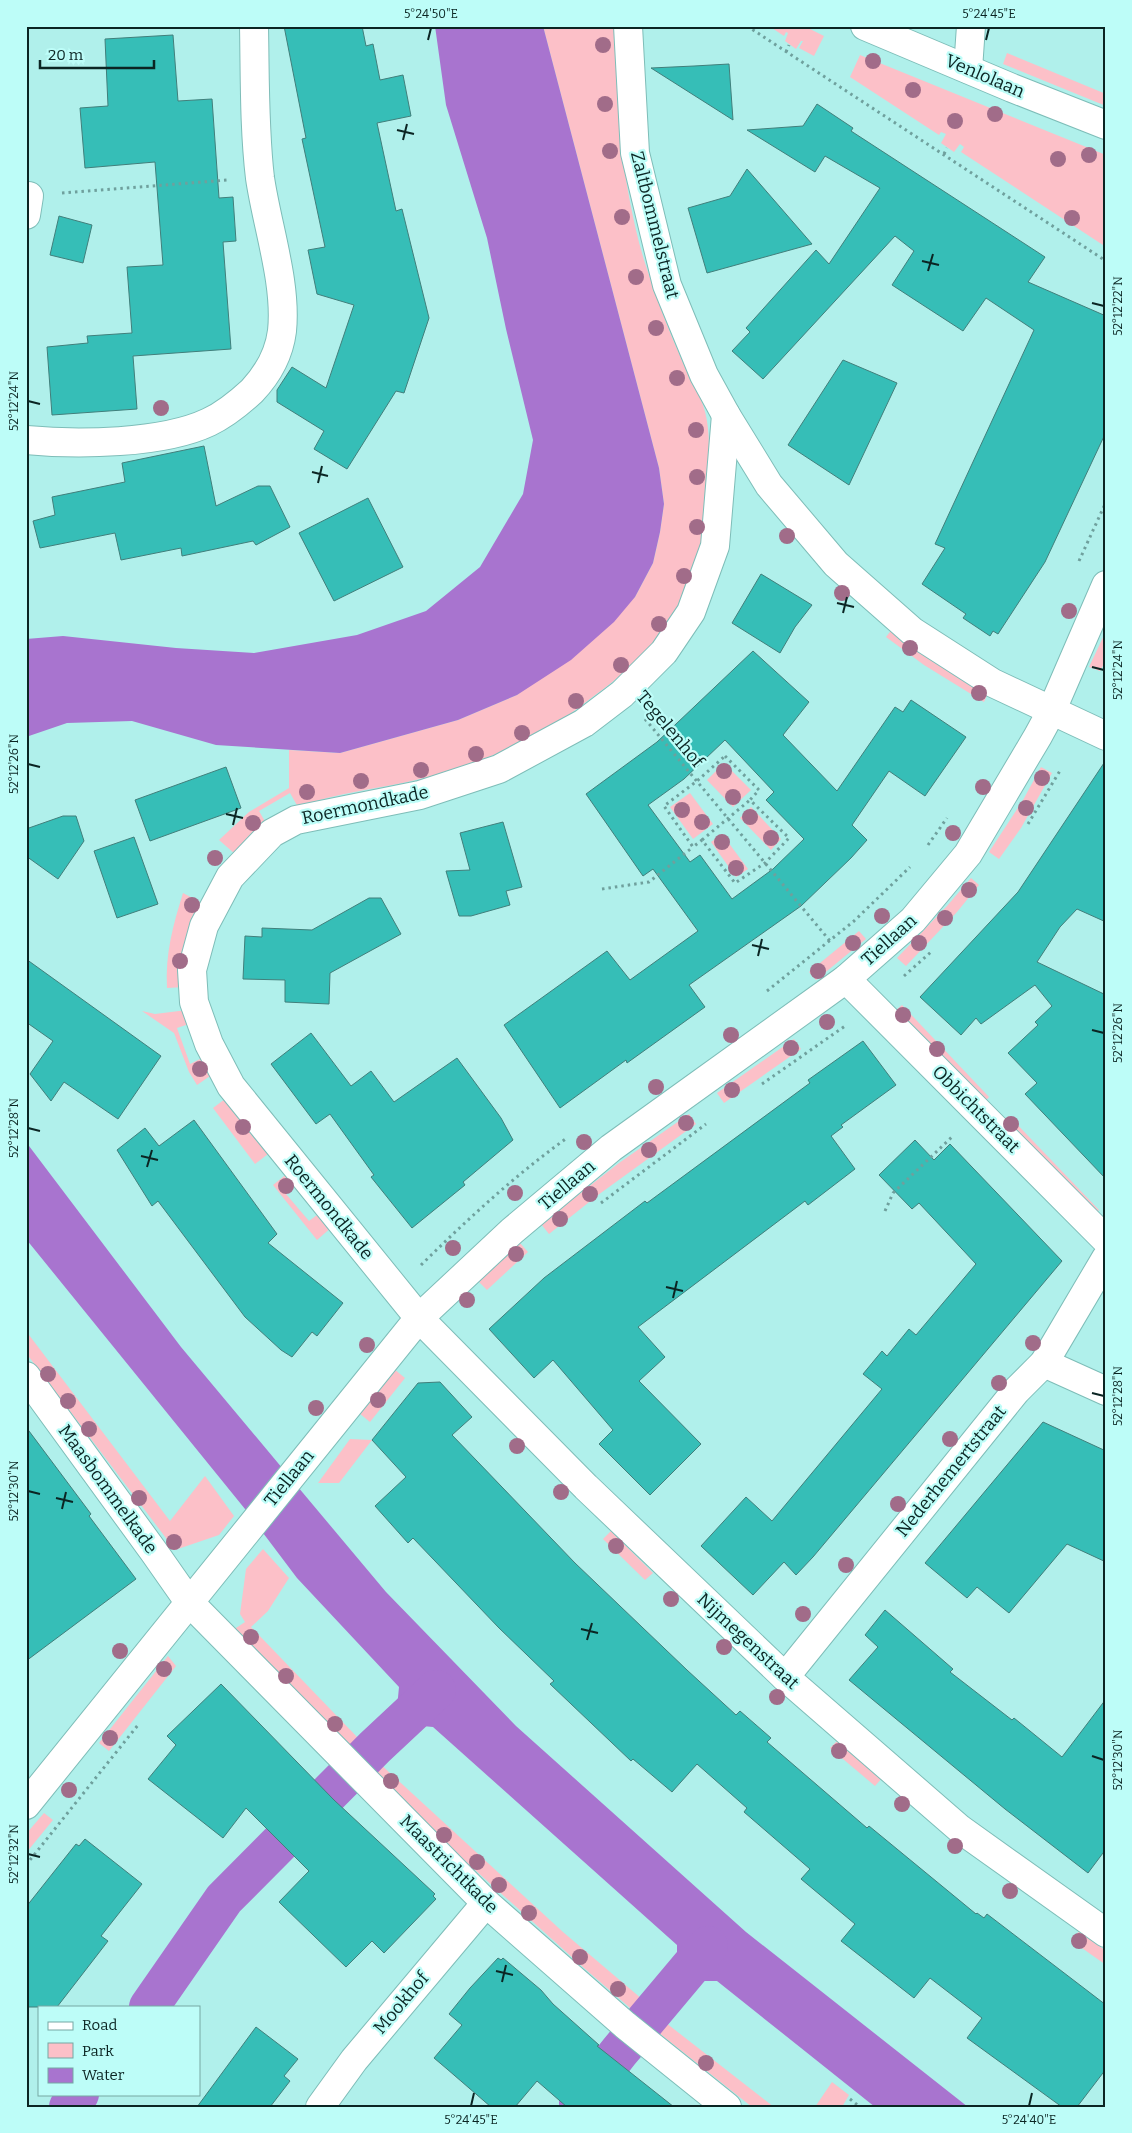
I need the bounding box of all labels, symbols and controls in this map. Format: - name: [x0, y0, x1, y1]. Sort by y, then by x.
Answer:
- text: 5°24'50"E: [404, 7, 458, 21]
- text: 5°24'45"E: [962, 7, 1016, 21]
- scale bar: [40, 38, 154, 70]
- text: 20 m: [48, 46, 84, 64]
- street label: Venlolaan: [942, 49, 1028, 103]
- street label: Zaltbommelstraat: [626, 149, 684, 302]
- text: 52°12'22"N: [1111, 276, 1125, 336]
- text: 52°12'24"N: [7, 371, 21, 431]
- text: 52°12'24"N: [1111, 640, 1125, 700]
- street label: Tegelenhof: [632, 686, 710, 773]
- text: 52°12'26"N: [7, 734, 21, 794]
- street label: Roermondkade: [300, 781, 430, 829]
- street label: Tiellaan: [857, 909, 922, 970]
- text: 52°12'26"N: [1111, 1003, 1125, 1063]
- street label: Obbichtstraat: [928, 1061, 1025, 1158]
- text: 52°12'28"N: [7, 1098, 21, 1158]
- street label: Roermondkade: [280, 1150, 378, 1264]
- street label: Tiellaan: [534, 1155, 600, 1215]
- text: 52°12'28"N: [1111, 1366, 1125, 1426]
- street label: Nederhemertstraat: [891, 1400, 1011, 1541]
- street label: Maasbommelkade: [54, 1420, 162, 1558]
- street label: Tiellaan: [260, 1445, 319, 1511]
- text: 52°12'30"N: [7, 1460, 21, 1521]
- street label: Nijmegenstraat: [692, 1588, 804, 1694]
- text: 52°12'30"N: [1111, 1729, 1125, 1790]
- street label: Maastrichtkade: [395, 1810, 503, 1918]
- text: 52°12'32"N: [7, 1824, 21, 1884]
- street label: Mookhof: [369, 1966, 434, 2038]
- legend: [38, 2006, 200, 2096]
- text: Road: [82, 2016, 117, 2034]
- text: Park: [82, 2042, 114, 2060]
- text: Water: [82, 2066, 125, 2084]
- text: 5°24'45"E: [444, 2113, 498, 2127]
- text: 5°24'40"E: [1002, 2113, 1056, 2127]

